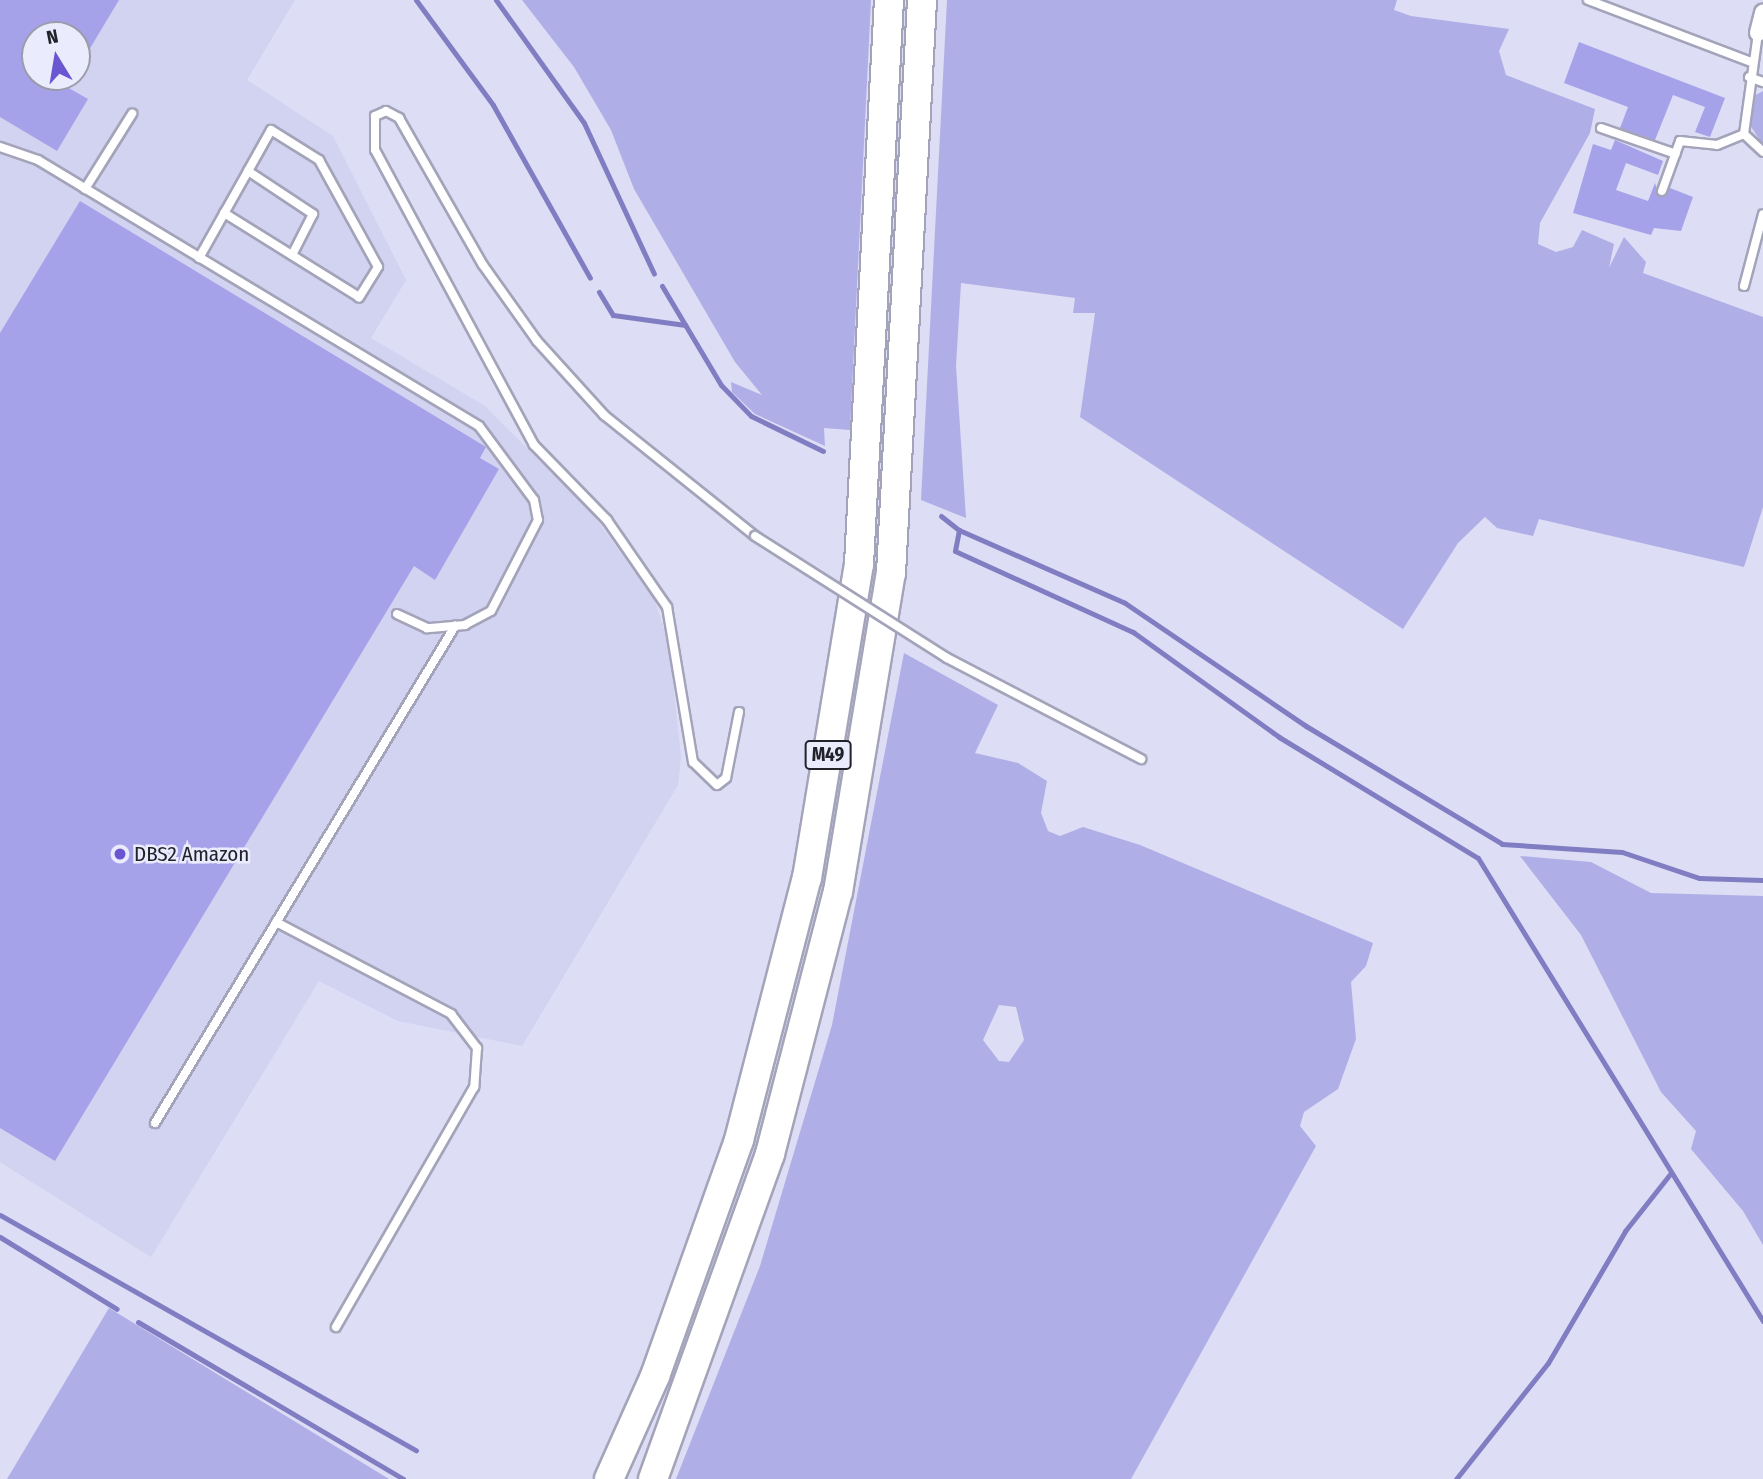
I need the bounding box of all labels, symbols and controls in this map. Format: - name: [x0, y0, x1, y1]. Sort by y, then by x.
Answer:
- north arrow: [21, 21, 91, 91]
- text: N: [44, 24, 60, 49]
- road number: M49: [804, 740, 852, 770]
- place label: DBS2 Amazon: [134, 841, 249, 867]
- marker: DBS2 Amazon: [112, 846, 128, 862]

